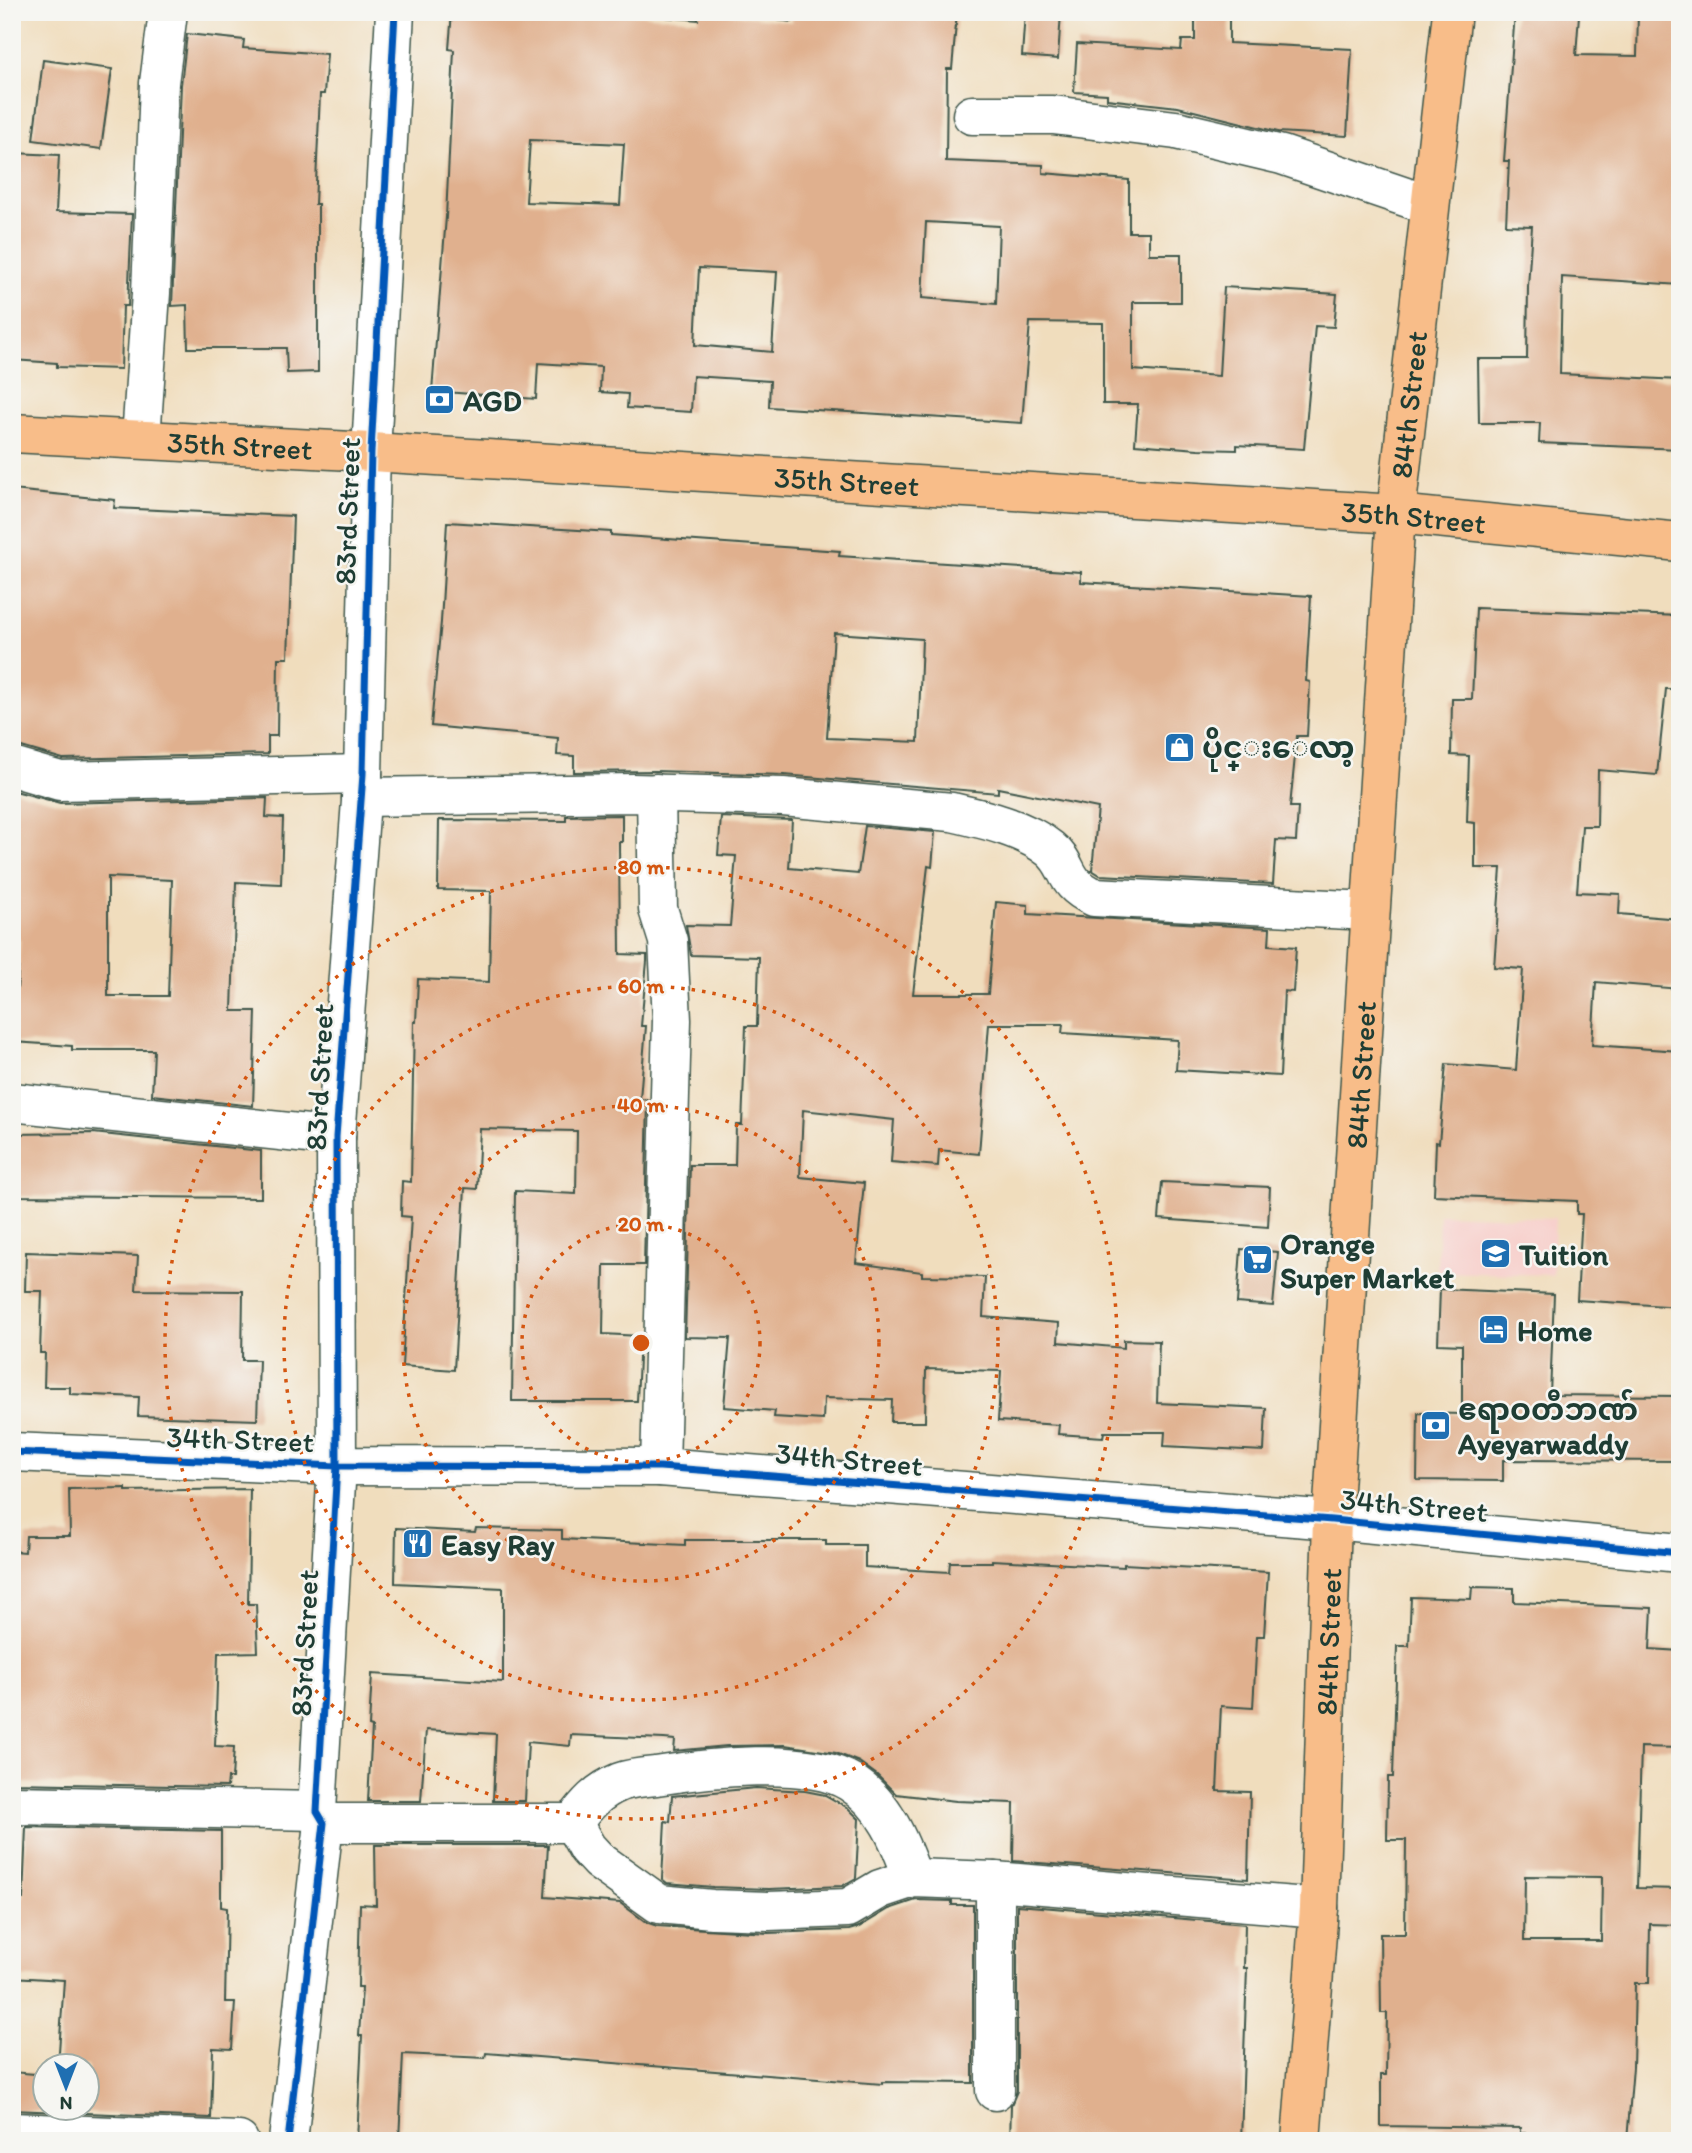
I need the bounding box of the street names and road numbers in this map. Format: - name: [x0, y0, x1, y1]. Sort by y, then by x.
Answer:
- street label: 84th Street: [1382, 329, 1435, 480]
- street label: 35th Street: [166, 423, 313, 467]
- street label: 83rd Street: [326, 437, 368, 585]
- street label: 35th Street: [773, 458, 920, 504]
- street label: 35th Street: [1340, 492, 1488, 541]
- street label: 84th Street: [1337, 1000, 1383, 1150]
- street label: 83rd Street: [297, 1002, 341, 1152]
- street label: 34th Street: [166, 1418, 314, 1460]
- street label: 34th Street: [774, 1434, 924, 1484]
- street label: 34th Street: [1339, 1480, 1489, 1530]
- street label: 84th Street: [1307, 1567, 1349, 1716]
- street label: 83rd Street: [282, 1568, 326, 1718]

